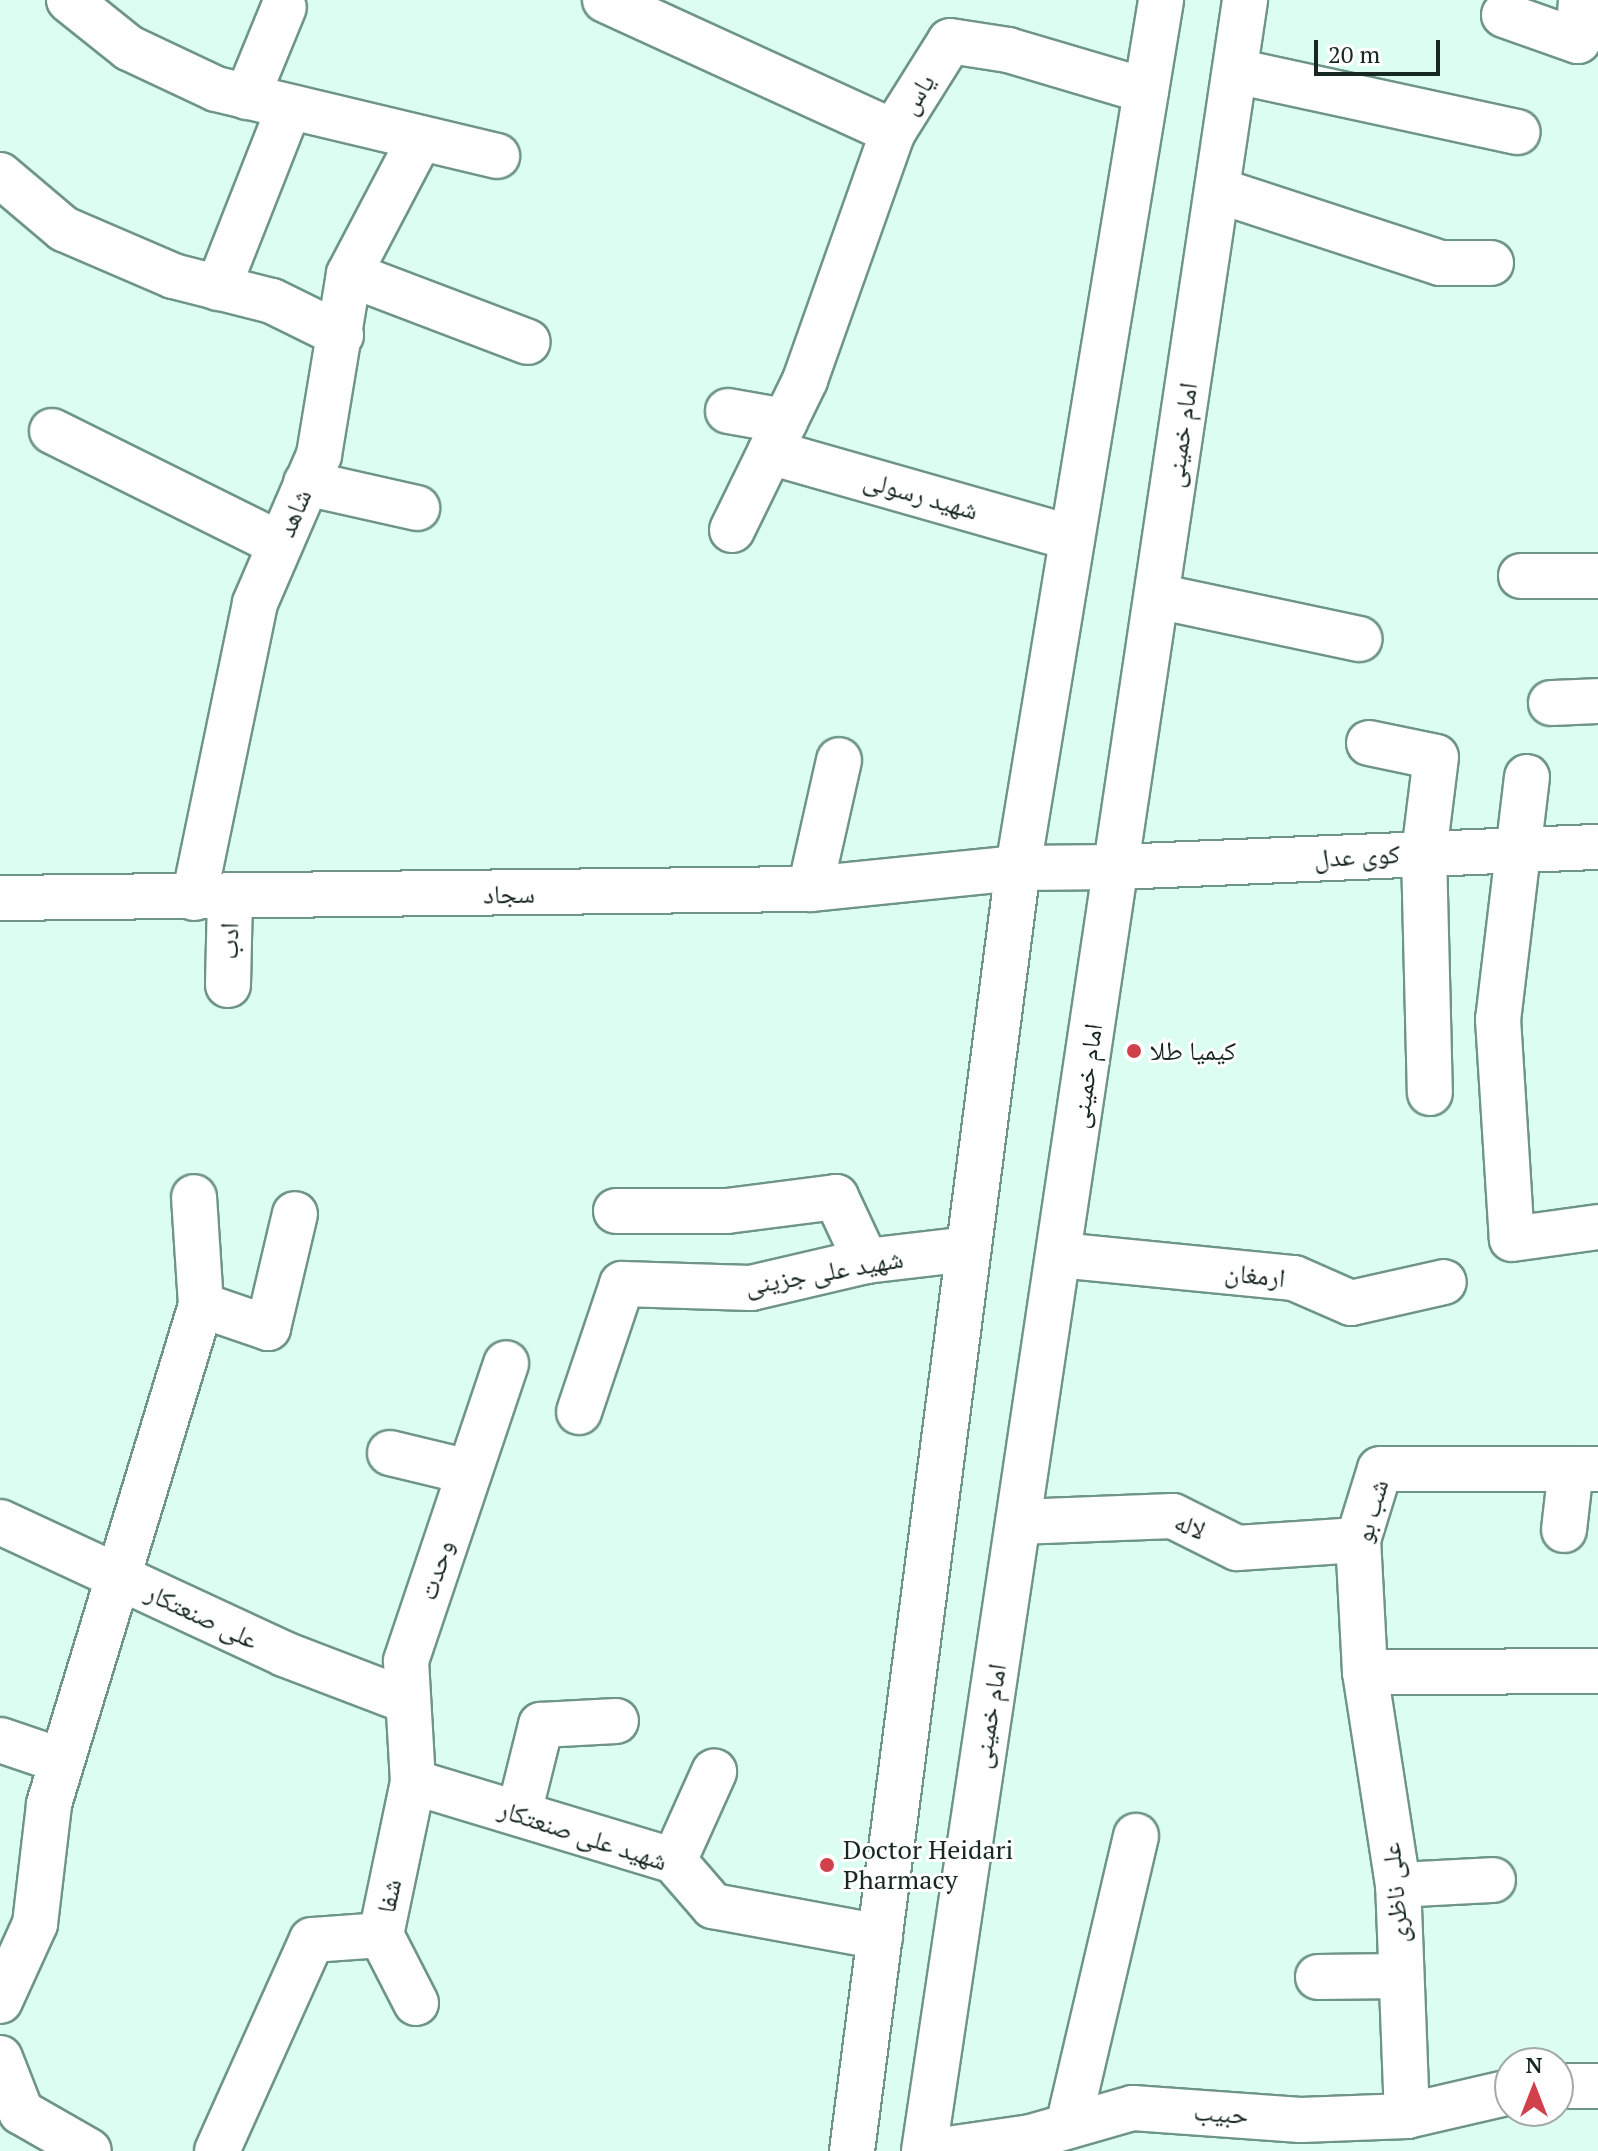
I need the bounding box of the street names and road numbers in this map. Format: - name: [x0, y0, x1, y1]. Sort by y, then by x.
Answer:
- street label: یاس: [893, 68, 941, 120]
- street label: امام خمینی: [1158, 380, 1204, 490]
- street label: شهید رسولی: [860, 464, 982, 526]
- street label: شاهد: [270, 484, 318, 542]
- street label: کوی عدل: [1313, 838, 1401, 874]
- street label: سجاد: [483, 878, 535, 910]
- street label: ادب: [213, 922, 245, 960]
- street label: امام خمینی: [1063, 1021, 1109, 1131]
- street label: شهید علی جزینی: [742, 1243, 906, 1301]
- street label: ارمغان: [1223, 1256, 1287, 1294]
- street label: شب بو: [1347, 1476, 1395, 1546]
- street label: لاله: [1170, 1506, 1210, 1546]
- street label: وحدت: [412, 1536, 460, 1604]
- street label: علی صنعتکار: [141, 1576, 263, 1656]
- street label: امام خمینی: [965, 1661, 1013, 1771]
- street label: شهید علی صنعتکار: [495, 1793, 671, 1877]
- street label: علی ناظری: [1375, 1841, 1415, 1945]
- street label: شفا: [370, 1876, 408, 1916]
- street label: حبیب: [1193, 2096, 1249, 2130]

